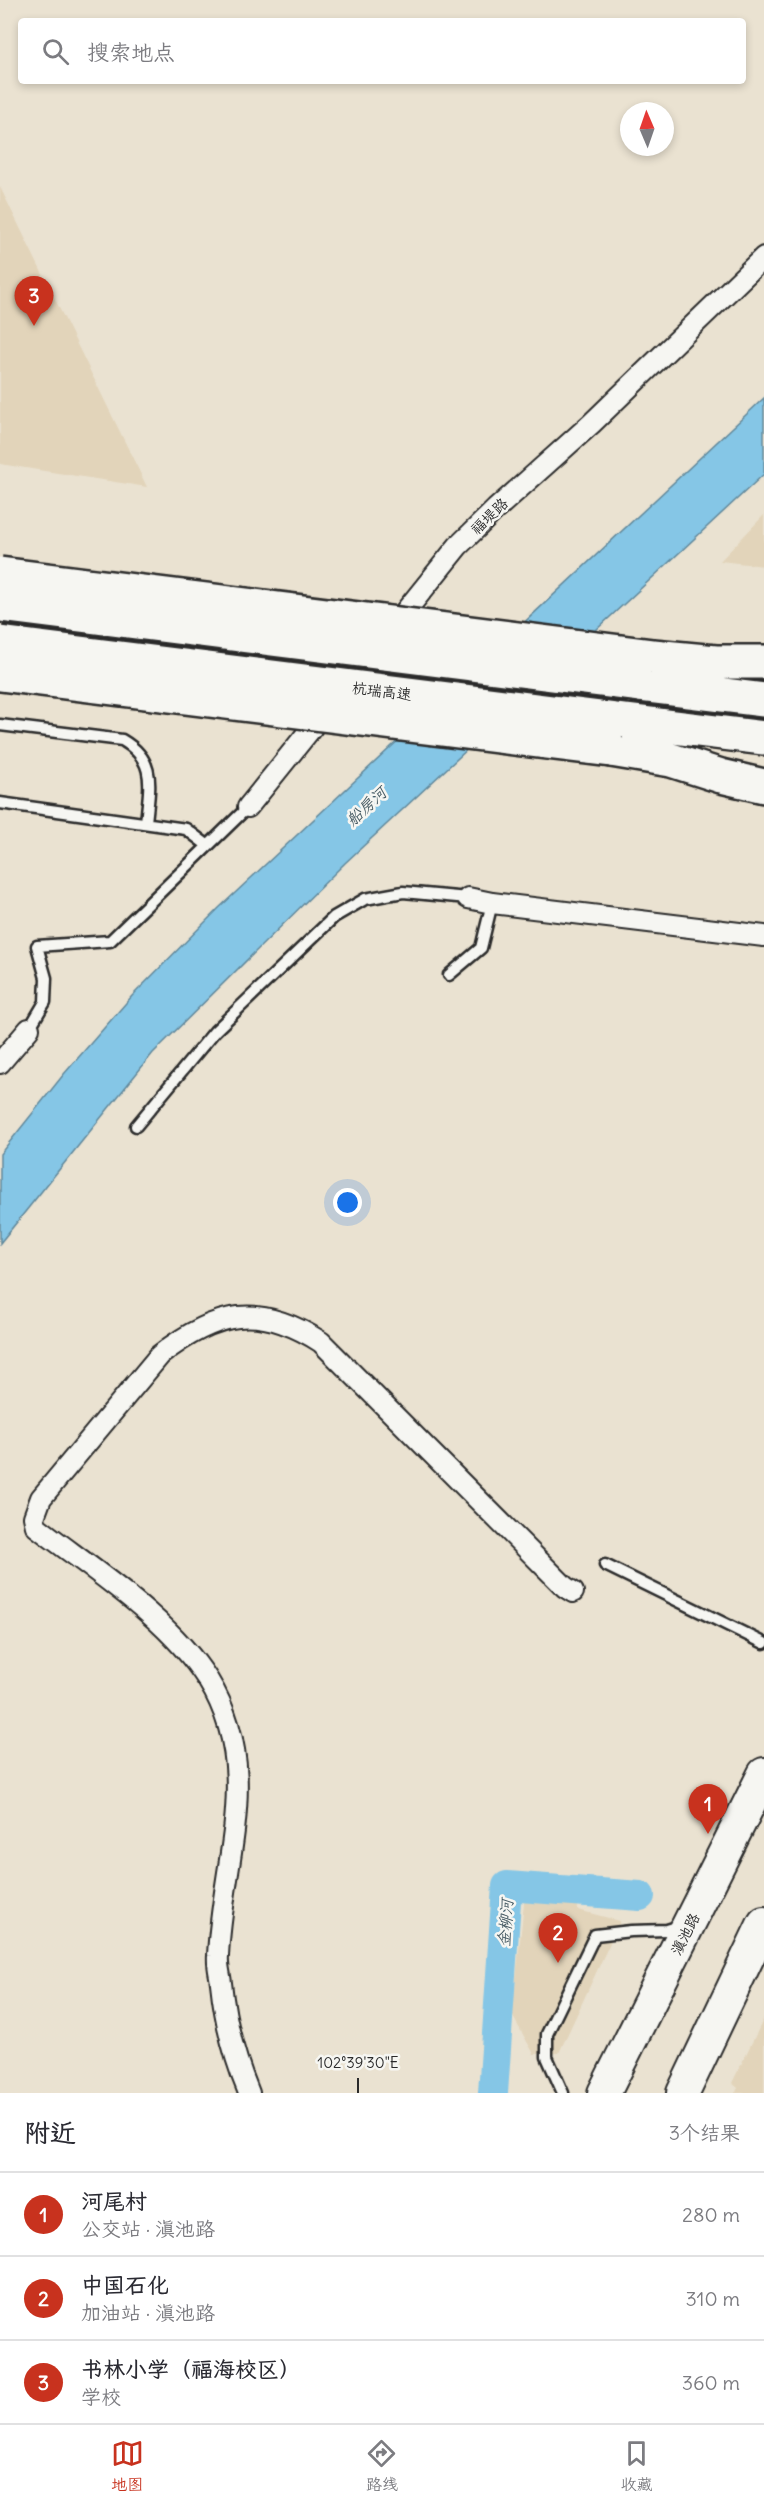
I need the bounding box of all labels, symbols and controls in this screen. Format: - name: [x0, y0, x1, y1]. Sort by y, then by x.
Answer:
- search box: [18, 18, 746, 84]
- icon: search: [39, 35, 72, 68]
- text: 搜索地点: [87, 38, 175, 66]
- north arrow: [620, 102, 674, 156]
- pin: 3: [15, 276, 54, 326]
- street label: 福堤路: [466, 494, 512, 538]
- street label: 杭瑞高速: [351, 678, 413, 704]
- water label: 船房河: [342, 780, 393, 830]
- your location: [333, 1188, 362, 1217]
- pin: 1: [688, 1784, 728, 1834]
- water label: 金柳河: [493, 1895, 517, 1948]
- street label: 滇池路: [666, 1910, 704, 1958]
- pin: 2: [538, 1914, 578, 1963]
- text: 102°39'30"E: [317, 2053, 399, 2072]
- text: 附近: [24, 2116, 76, 2149]
- text: 3个结果: [669, 2120, 740, 2145]
- text: 河尾村: [81, 2187, 147, 2215]
- text: 1: [40, 2202, 47, 2227]
- text: 280 m: [682, 2202, 740, 2227]
- text: 公交站 · 滇池路: [81, 2216, 215, 2241]
- text: 中国石化: [81, 2271, 169, 2299]
- text: 2: [38, 2286, 49, 2311]
- text: 310 m: [685, 2286, 740, 2311]
- text: 加油站 · 滇池路: [81, 2300, 215, 2325]
- text: 书林小学（福海校区）: [81, 2355, 301, 2383]
- text: 3: [38, 2370, 49, 2395]
- text: 360 m: [682, 2370, 740, 2395]
- text: 学校: [81, 2384, 121, 2409]
- tab: 地图: [111, 2437, 144, 2495]
- tab: 路线: [365, 2437, 398, 2495]
- tab: 收藏: [620, 2437, 653, 2495]

